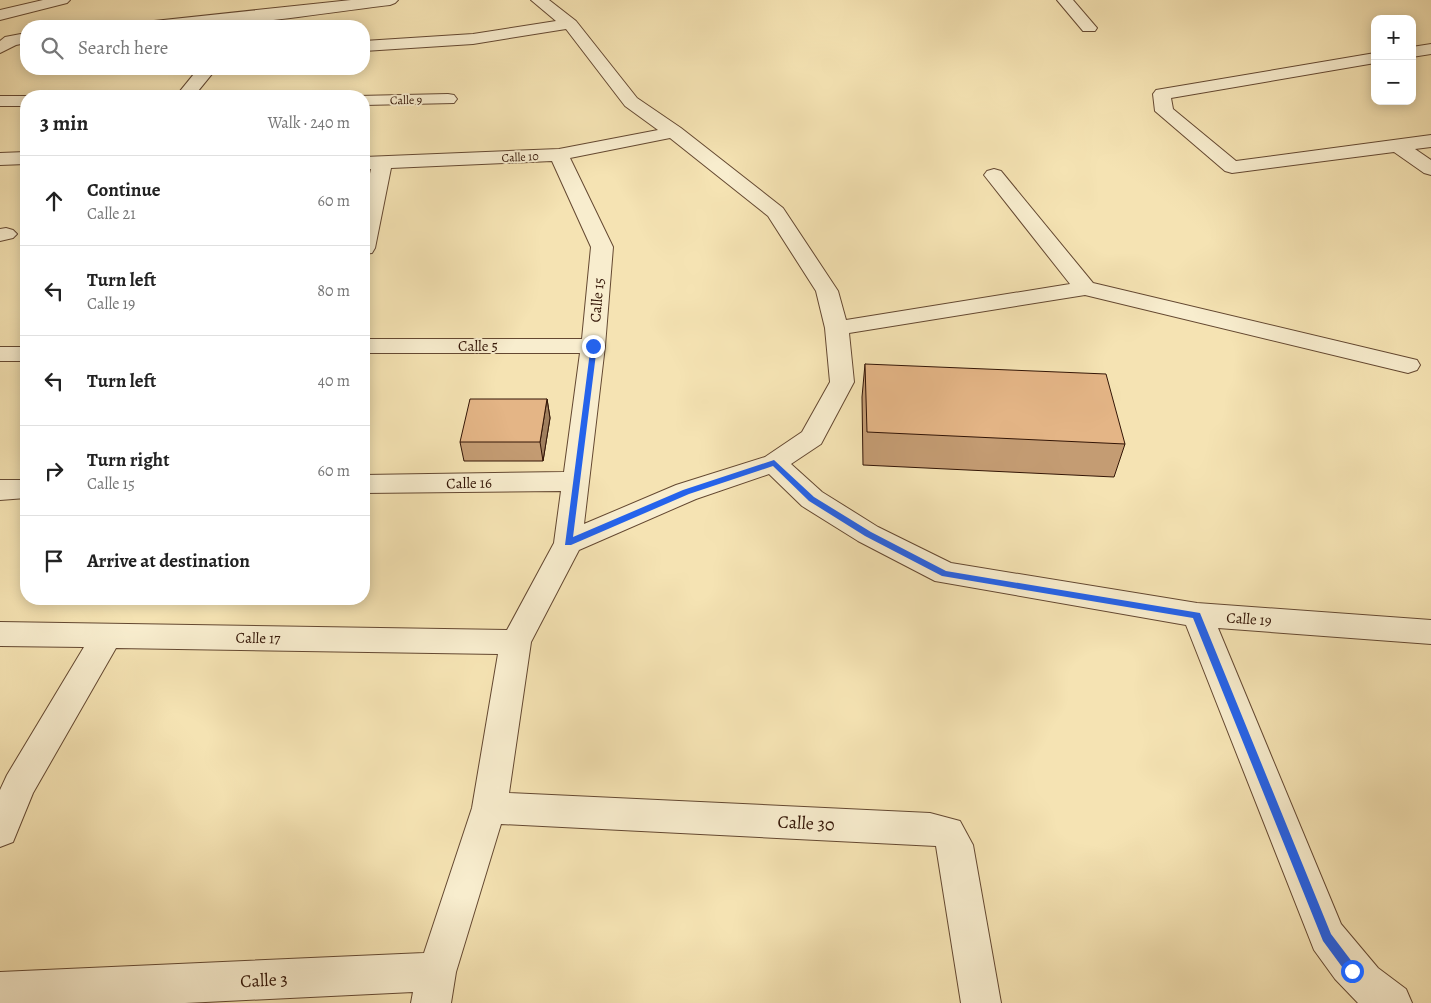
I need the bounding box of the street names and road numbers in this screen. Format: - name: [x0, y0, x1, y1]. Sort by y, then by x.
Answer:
- street label: Calle 9: [390, 92, 422, 108]
- street label: Calle 10: [501, 148, 539, 166]
- street label: Calle 15: [585, 277, 609, 323]
- street label: Calle 5: [458, 336, 498, 356]
- street label: Calle 16: [446, 473, 492, 493]
- street label: Calle 19: [1226, 607, 1272, 631]
- street label: Calle 17: [235, 628, 281, 648]
- street label: Calle 30: [777, 810, 835, 836]
- street label: Calle 3: [240, 967, 288, 993]

